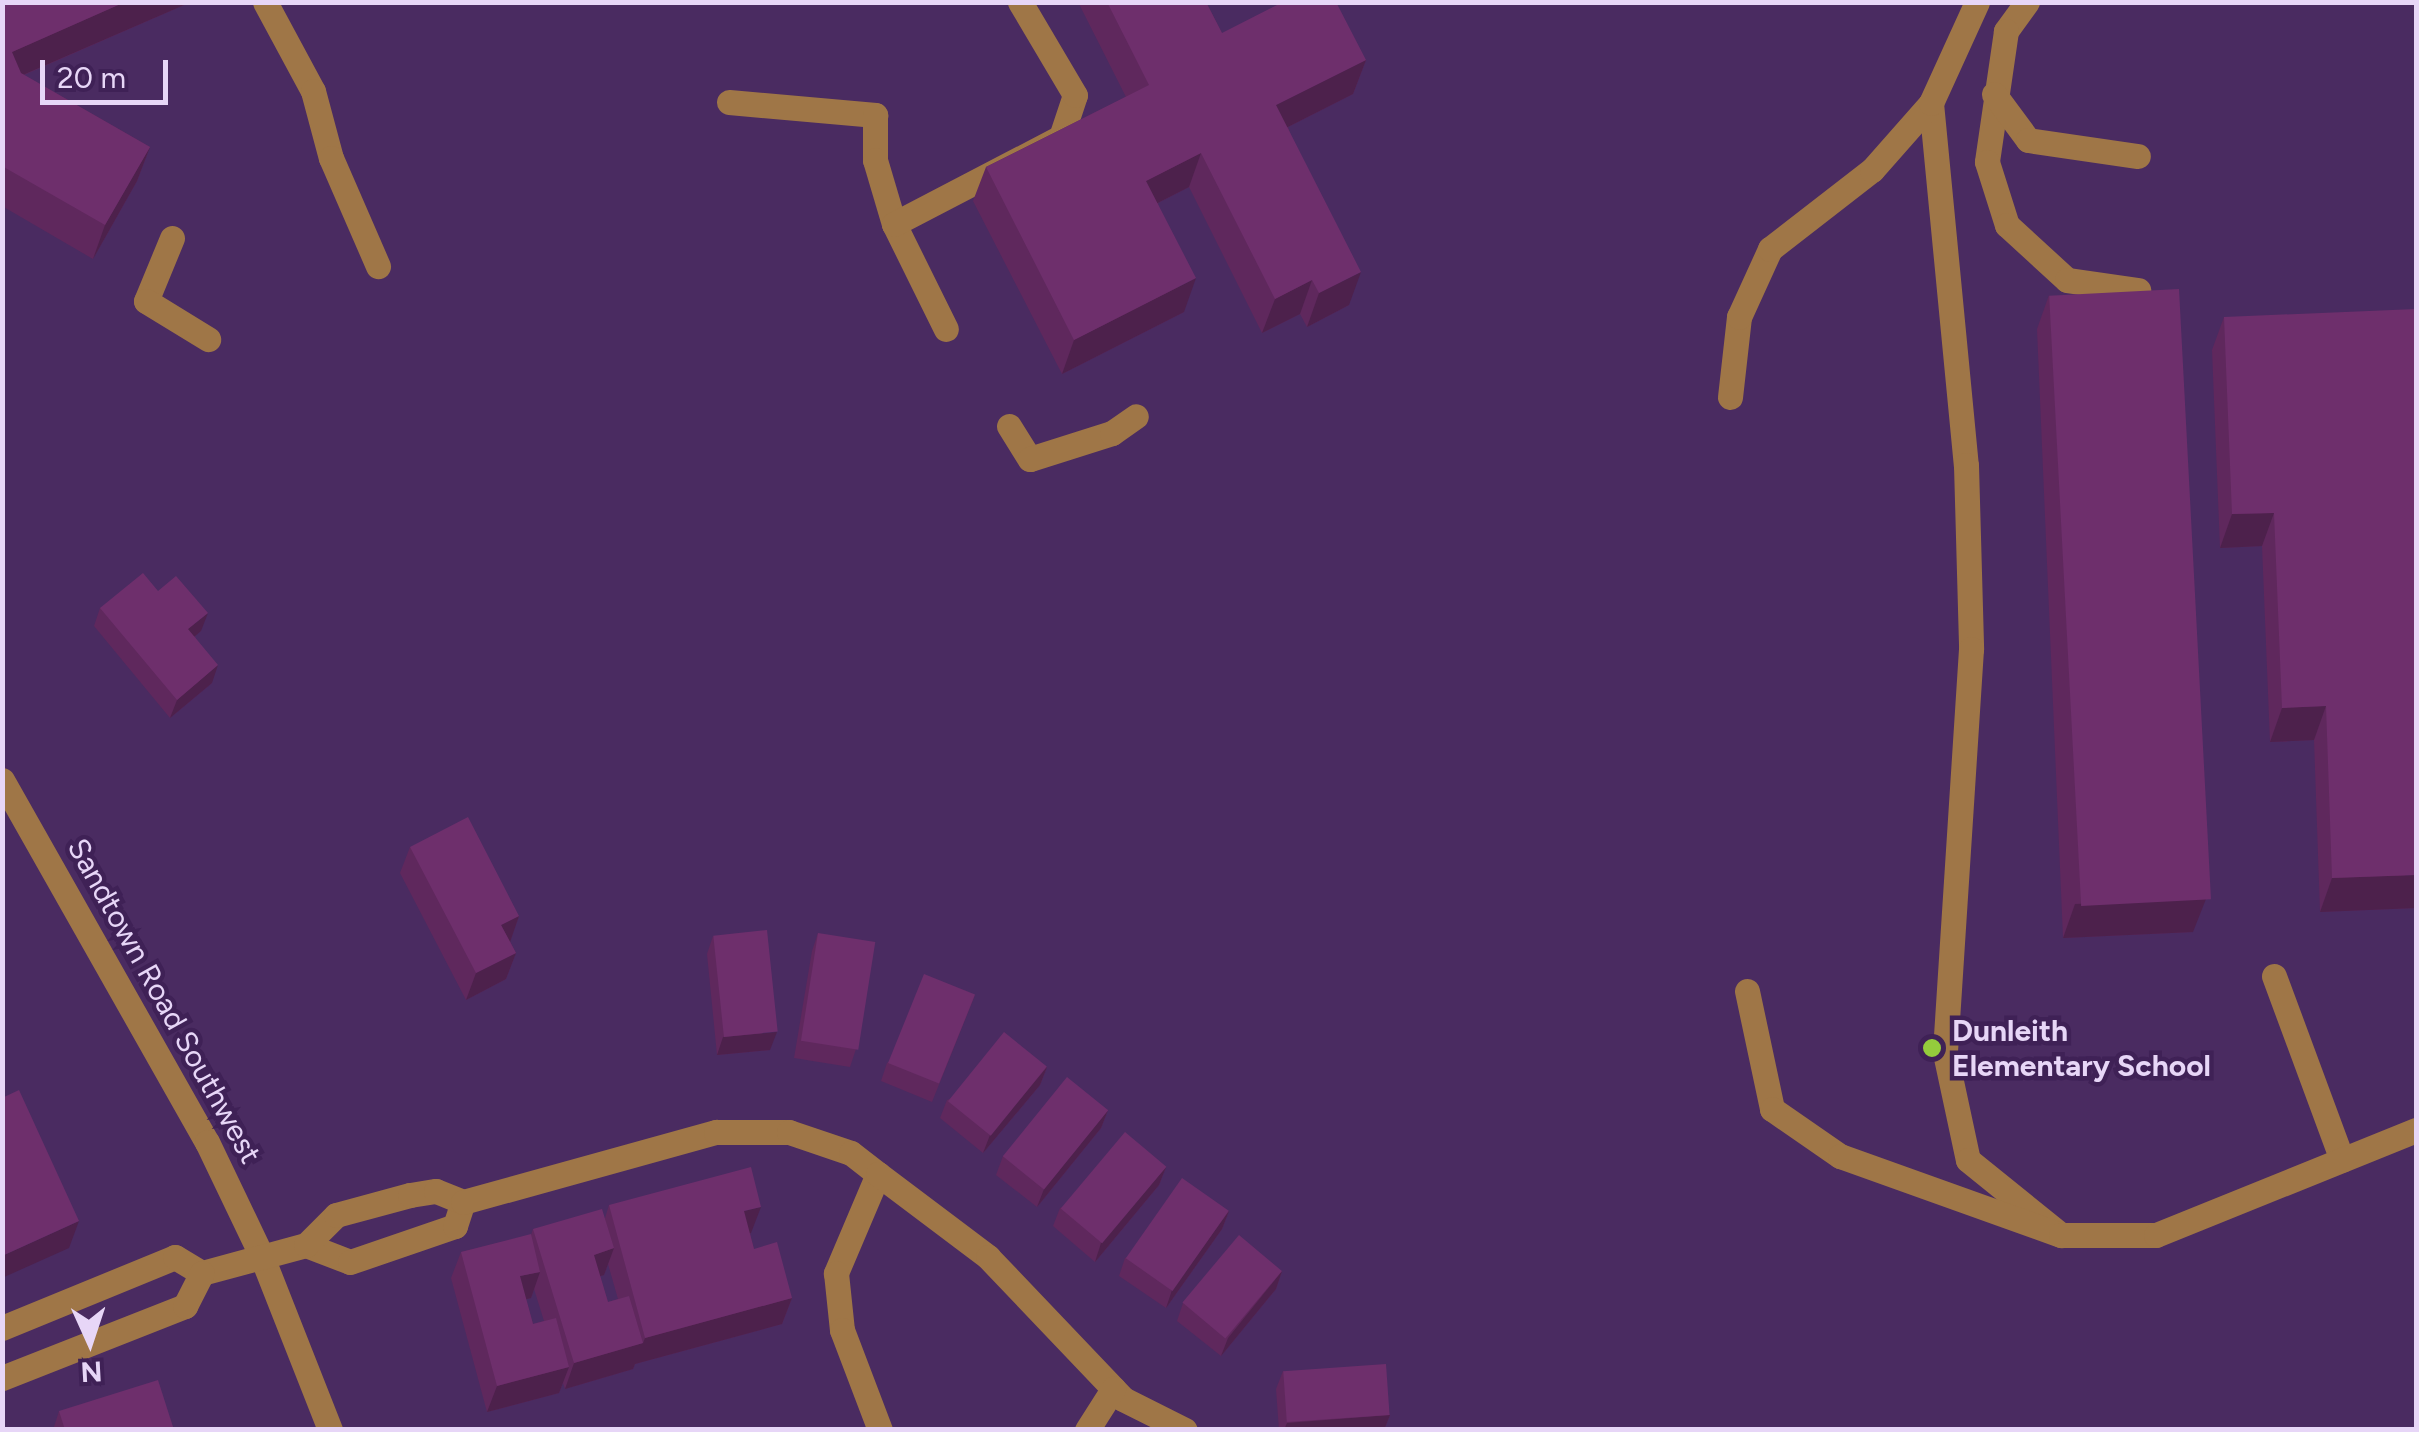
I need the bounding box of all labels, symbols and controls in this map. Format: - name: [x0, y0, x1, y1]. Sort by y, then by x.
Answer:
- scale bar: [45, 40, 172, 102]
- text: 20 m: [57, 59, 126, 96]
- street label: Sandtown Road Southwest: [60, 832, 268, 1170]
- place label: Dunleith Elementary School: [1952, 1013, 2211, 1084]
- marker: Dunleith Elementary School: [1921, 1037, 1943, 1059]
- north arrow: [40, 1292, 140, 1392]
- text: N: [80, 1354, 103, 1390]

